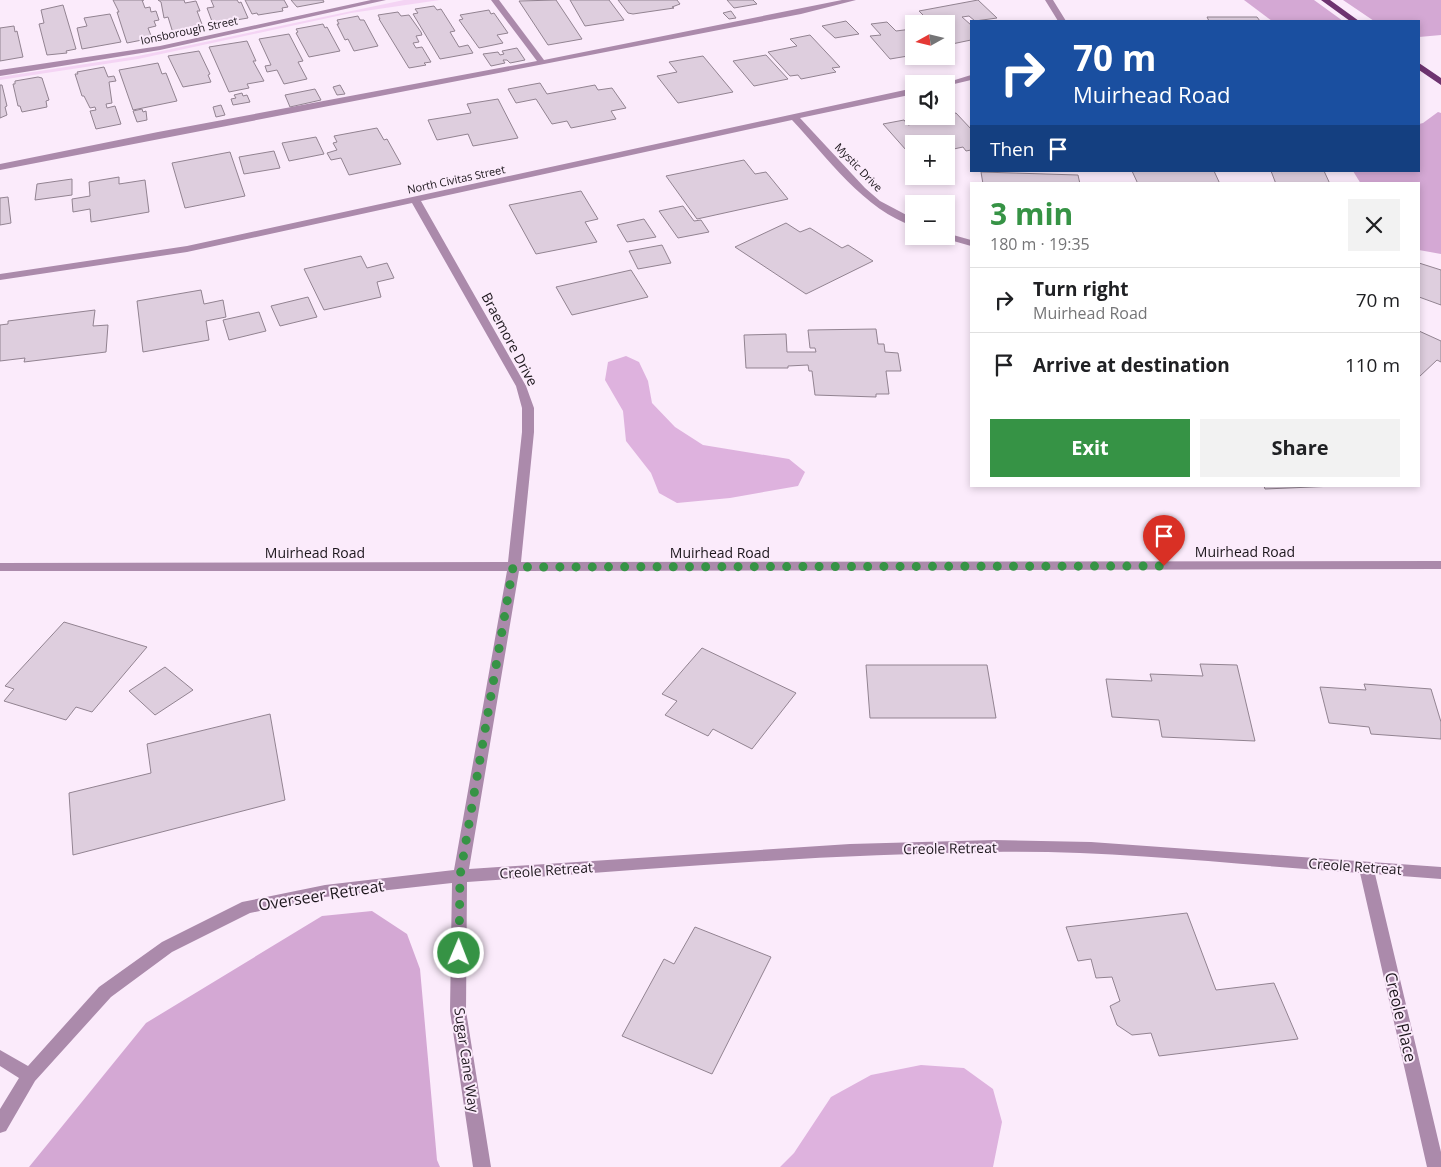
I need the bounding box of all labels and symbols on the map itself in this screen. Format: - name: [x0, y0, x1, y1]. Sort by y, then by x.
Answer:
- street label: Ionsborough Street: [139, 12, 239, 48]
- north arrow: [905, 15, 955, 65]
- street label: Mystic Drive: [832, 139, 886, 195]
- street label: North Civitas Street: [406, 161, 506, 197]
- street label: Braemore Drive: [477, 289, 543, 389]
- pin: [1143, 515, 1185, 566]
- street label: Muirhead Road: [1195, 542, 1295, 561]
- street label: Muirhead Road: [265, 543, 365, 562]
- street label: Muirhead Road: [670, 543, 770, 562]
- street label: Creole Retreat: [903, 838, 997, 858]
- street label: Creole Retreat: [1308, 853, 1402, 879]
- street label: Creole Retreat: [499, 857, 593, 883]
- street label: Overseer Retreat: [257, 874, 386, 916]
- position arrow: [432, 926, 484, 978]
- street label: Creole Place: [1380, 970, 1422, 1064]
- street label: Sugar Cane Way: [450, 1006, 484, 1114]

